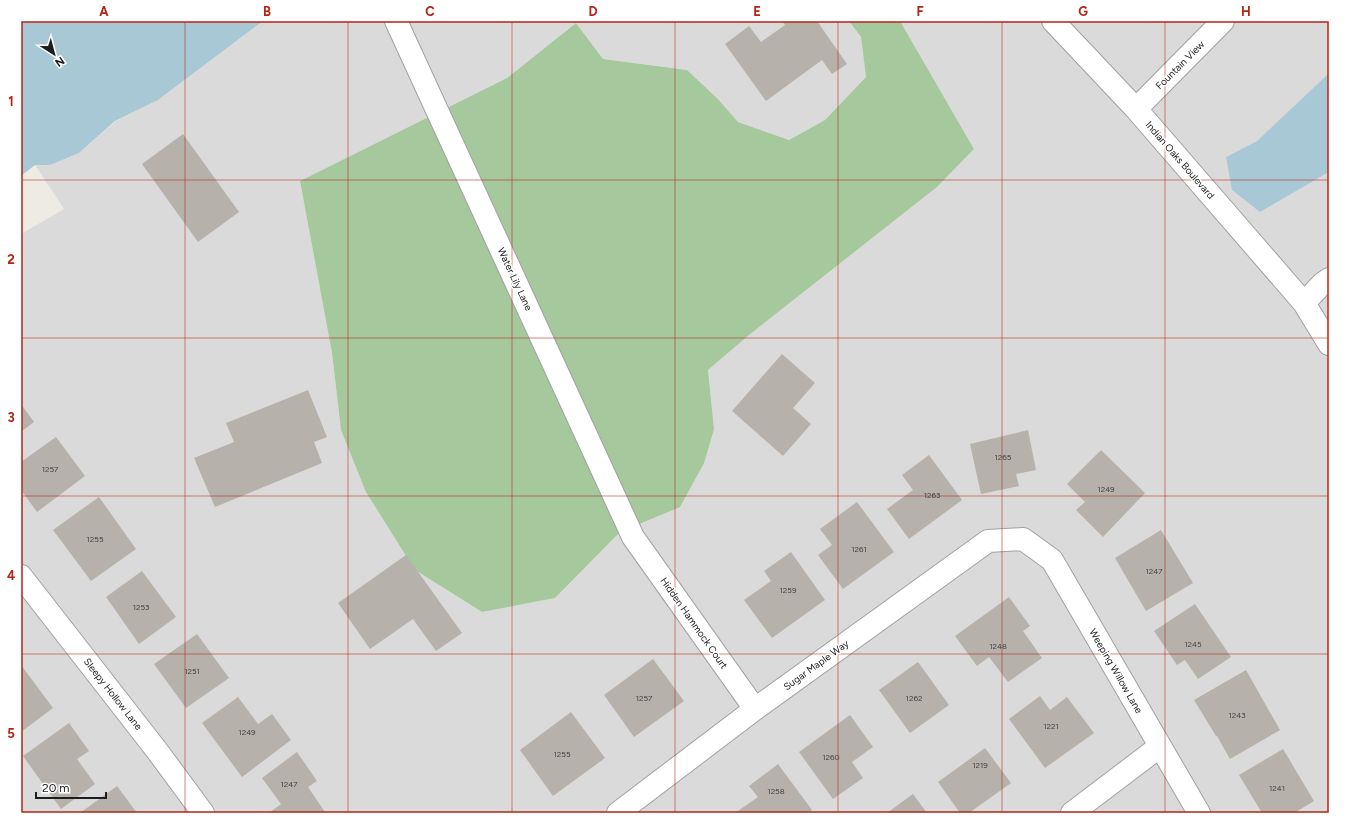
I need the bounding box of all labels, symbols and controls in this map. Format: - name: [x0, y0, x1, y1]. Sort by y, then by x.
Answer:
- text: A: [99, 4, 109, 19]
- text: B: [263, 4, 271, 19]
- text: C: [425, 4, 435, 19]
- text: D: [588, 4, 598, 19]
- text: E: [753, 4, 761, 19]
- text: F: [916, 4, 924, 19]
- text: G: [1078, 4, 1088, 19]
- text: H: [1241, 4, 1251, 19]
- north arrow: [34, 34, 74, 74]
- street label: Fountain View: [1153, 38, 1207, 92]
- text: N: [52, 54, 67, 69]
- text: 1: [8, 94, 14, 109]
- street label: Indian Oaks Boulevard: [1143, 118, 1217, 202]
- street label: Water Lily Lane: [495, 245, 536, 313]
- text: 2: [7, 252, 15, 267]
- text: 3: [7, 410, 15, 425]
- house number: 1265: [995, 452, 1012, 462]
- house number: 1257: [42, 464, 59, 474]
- house number: 1249: [1097, 484, 1115, 494]
- house number: 1263: [924, 490, 940, 500]
- house number: 1255: [87, 534, 104, 544]
- house number: 1261: [851, 544, 867, 554]
- house number: 1247: [1145, 566, 1163, 576]
- text: 4: [7, 568, 15, 583]
- street label: Hidden Hammock Court: [657, 575, 731, 672]
- house number: 1259: [780, 585, 797, 595]
- house number: 1253: [133, 602, 149, 612]
- street label: Weeping Willow Lane: [1086, 626, 1146, 716]
- street label: Sugar Maple Way: [781, 636, 852, 693]
- house number: 1245: [1184, 639, 1202, 649]
- house number: 1248: [989, 641, 1007, 651]
- street label: Sleepy Hollow Lane: [81, 655, 145, 733]
- house number: 1251: [184, 666, 200, 676]
- house number: 1257: [636, 693, 653, 703]
- house number: 1262: [906, 693, 922, 703]
- house number: 1243: [1228, 710, 1246, 720]
- house number: 1221: [1043, 721, 1059, 731]
- text: 5: [7, 726, 15, 741]
- house number: 1249: [238, 727, 256, 737]
- house number: 1255: [554, 749, 571, 759]
- house number: 1260: [822, 752, 840, 762]
- house number: 1219: [972, 760, 988, 770]
- scale bar: [36, 774, 106, 800]
- house number: 1247: [280, 779, 298, 789]
- text: 20 m: [42, 781, 70, 795]
- house number: 1241: [1269, 783, 1285, 793]
- house number: 1258: [767, 786, 785, 796]

